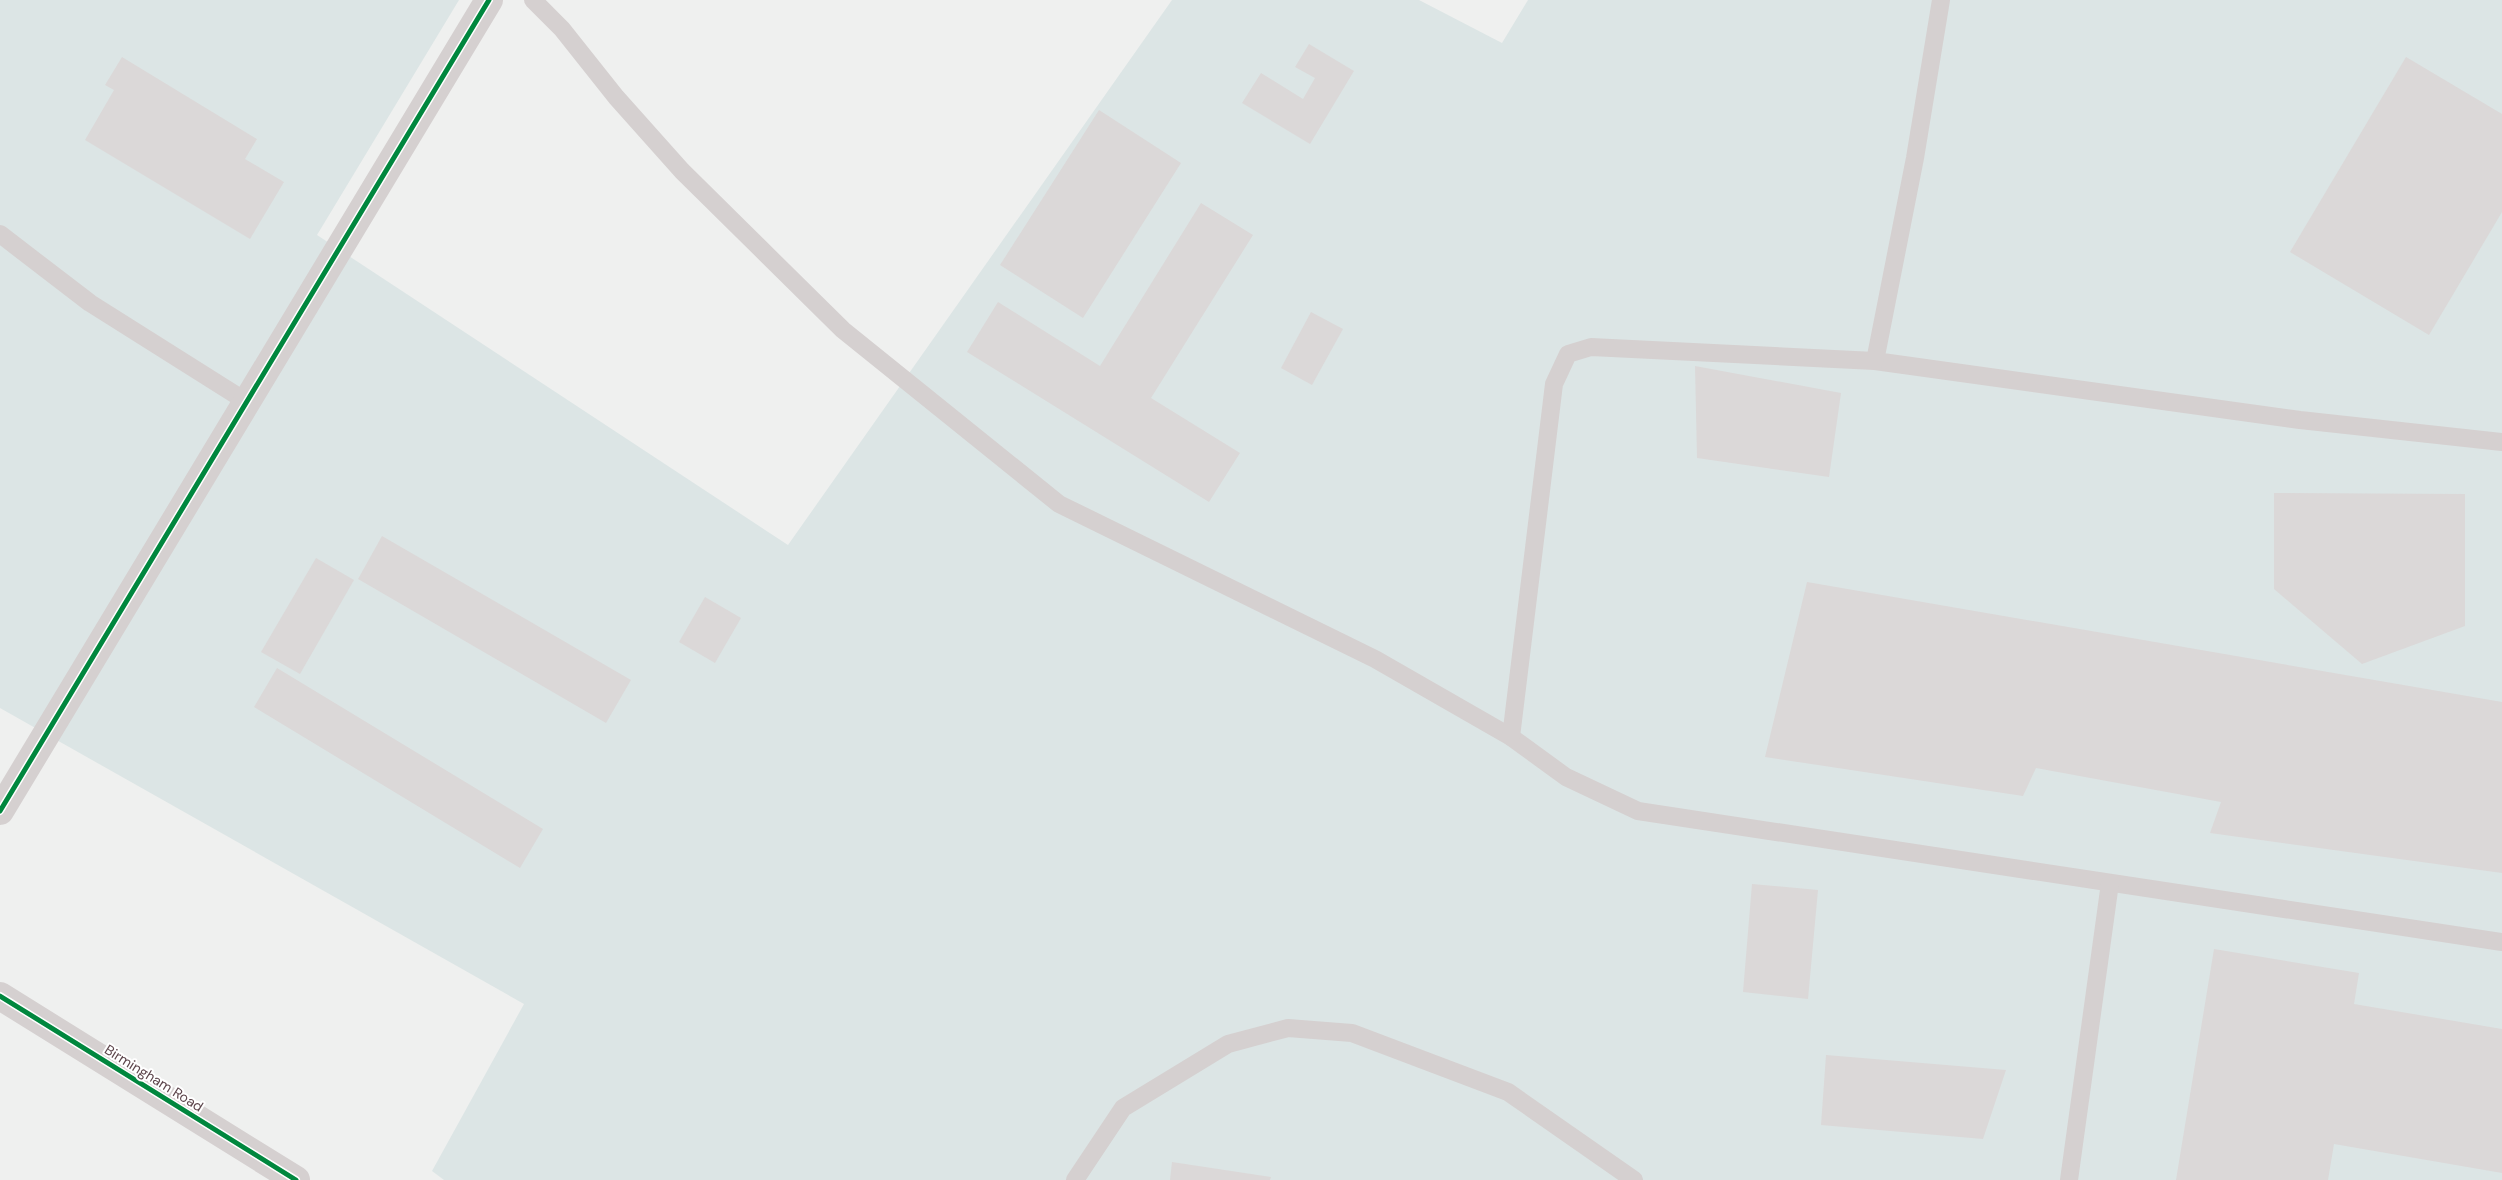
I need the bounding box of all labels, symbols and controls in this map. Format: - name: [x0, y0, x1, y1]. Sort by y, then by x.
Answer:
- street label: Birmingham Road: [101, 1040, 207, 1116]

